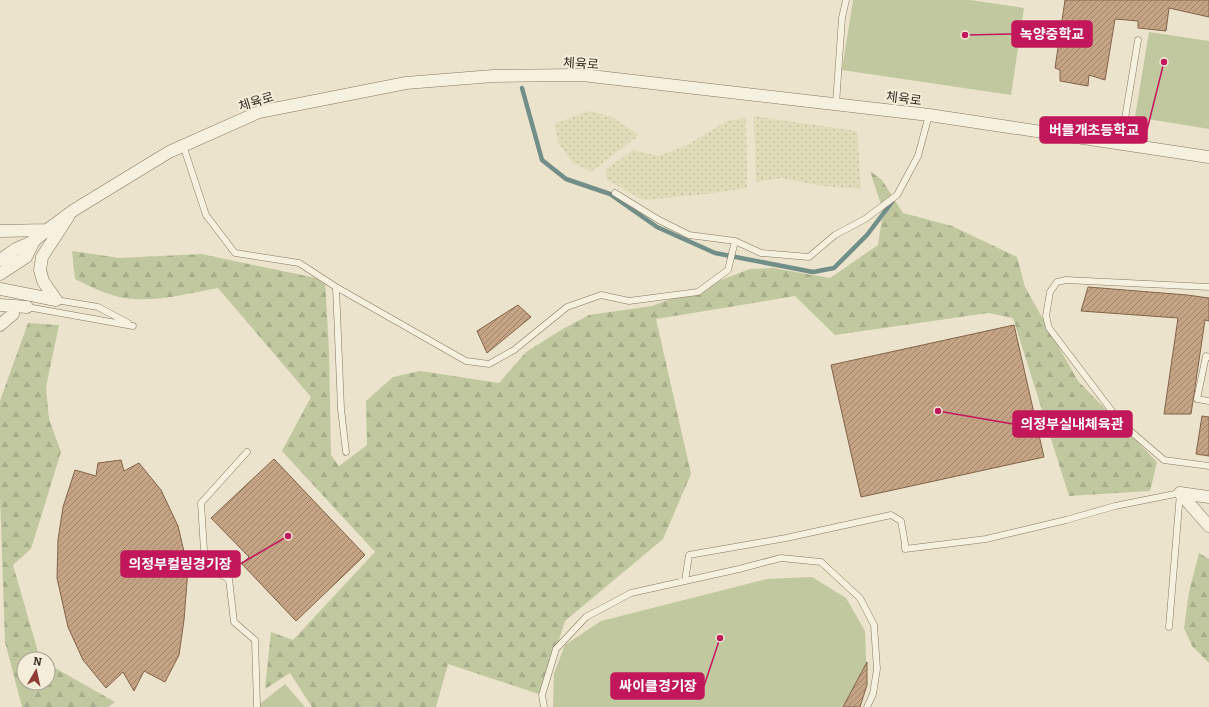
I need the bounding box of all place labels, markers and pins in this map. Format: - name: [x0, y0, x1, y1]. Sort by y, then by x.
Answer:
- callout: 녹양중학교: [1012, 21, 1092, 47]
- callout: 버들개초등학교: [1040, 117, 1147, 143]
- callout: 의정부실내체육관: [1013, 411, 1132, 437]
- callout: 의정부컬링경기장: [121, 551, 240, 577]
- callout: 싸이클경기장: [611, 673, 704, 699]

